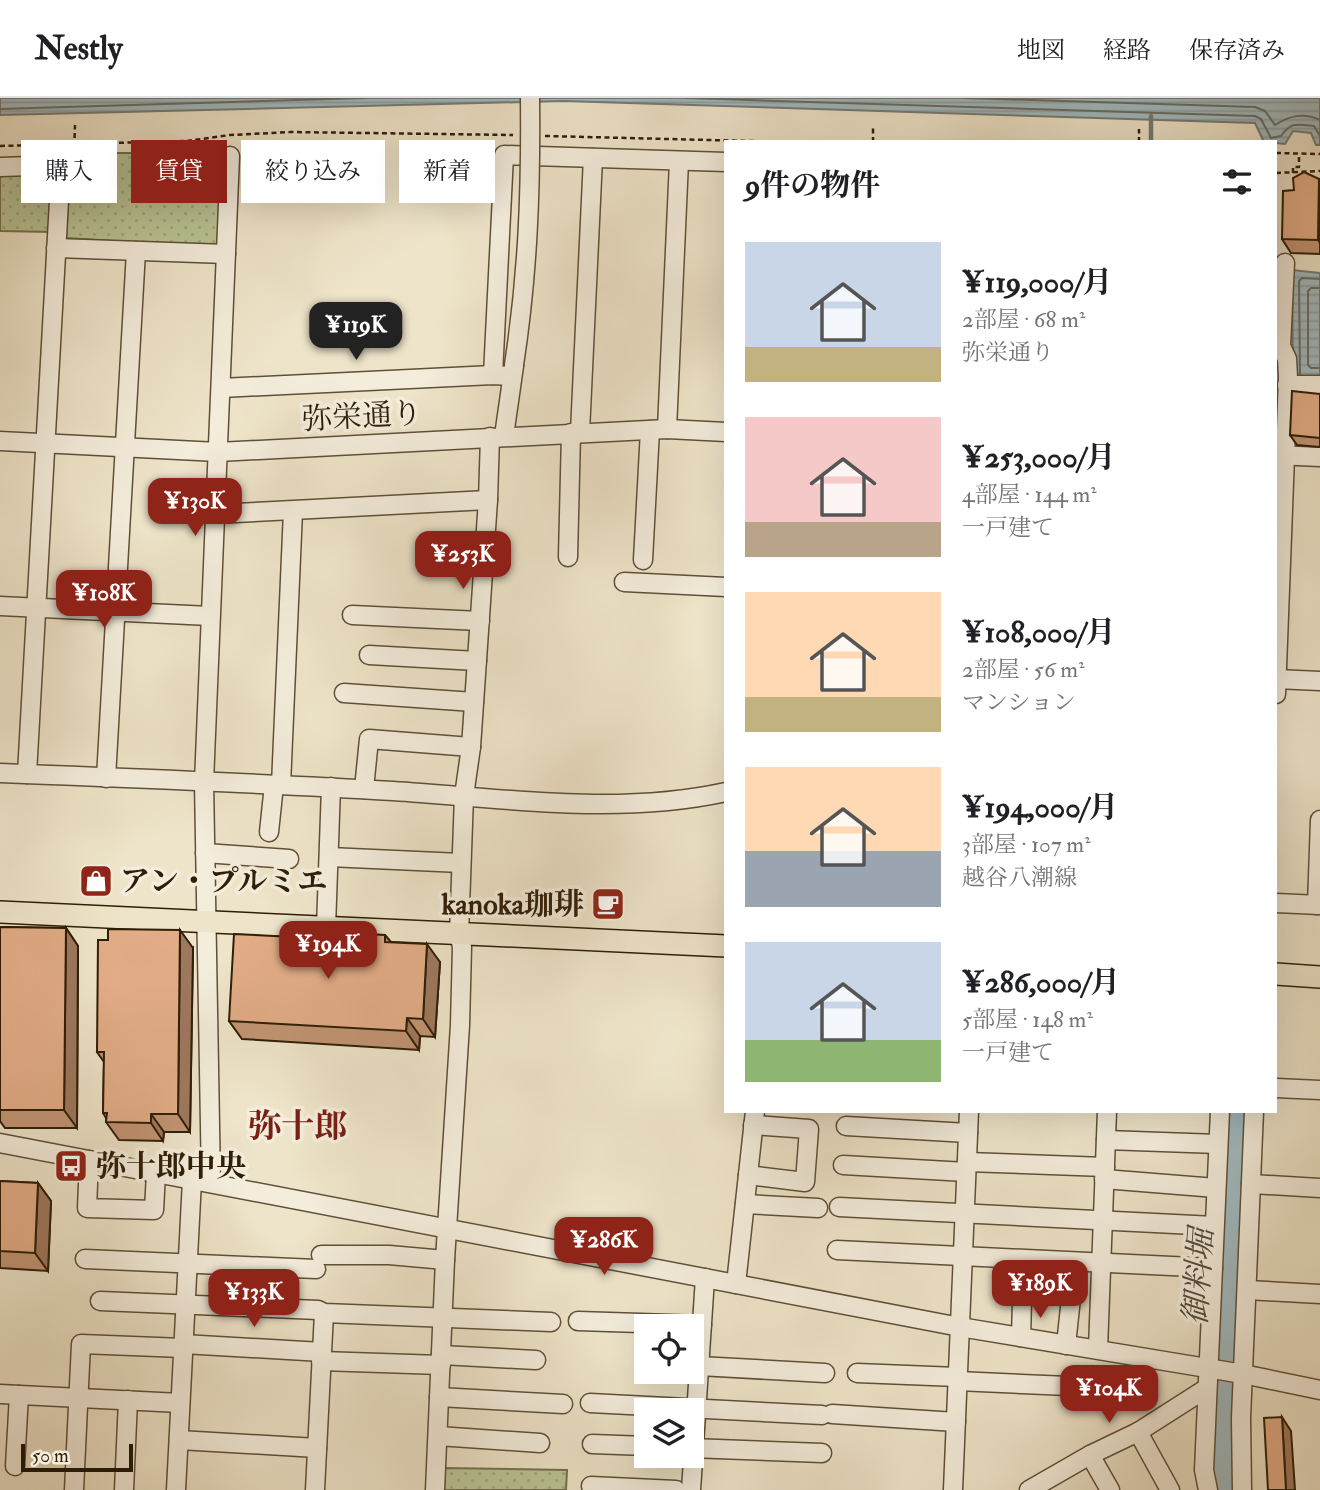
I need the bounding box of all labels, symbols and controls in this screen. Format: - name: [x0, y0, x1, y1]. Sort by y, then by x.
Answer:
- text: Nestly: [35, 28, 123, 69]
- text: 地図: [1017, 35, 1065, 66]
- text: 経路: [1103, 35, 1151, 66]
- text: 保存済み: [1189, 35, 1285, 66]
- chip: 購入: [21, 140, 117, 203]
- chip: 賃貸: [131, 140, 227, 203]
- chip: 絞り込み: [241, 140, 385, 203]
- chip: 新着: [399, 140, 495, 203]
- icon: filters: [1218, 163, 1256, 201]
- text: 9件の物件: [745, 167, 880, 204]
- text: ¥119,000/月: [962, 264, 1112, 301]
- icon: home: [801, 270, 885, 354]
- pin: ¥119K: [307, 302, 405, 362]
- text: 2部屋 · 68 m²: [962, 305, 1085, 334]
- text: ¥119K: [325, 310, 387, 339]
- text: 弥栄通り: [962, 338, 1054, 367]
- street label: 弥栄通り: [301, 395, 423, 438]
- text: ¥253,000/月: [962, 439, 1115, 476]
- icon: home: [801, 445, 885, 529]
- pin: ¥130K: [146, 478, 244, 538]
- text: 4部屋 · 144 m²: [962, 480, 1097, 509]
- text: ¥130K: [164, 486, 226, 515]
- text: 一戸建て: [962, 513, 1054, 542]
- pin: ¥253K: [414, 532, 512, 591]
- text: ¥253K: [431, 539, 495, 568]
- pin: ¥108K: [55, 570, 153, 630]
- text: ¥108K: [72, 578, 136, 607]
- text: ¥108,000/月: [962, 614, 1116, 651]
- icon: home: [801, 620, 885, 704]
- text: 2部屋 · 56 m²: [962, 655, 1085, 684]
- text: マンション: [962, 688, 1076, 717]
- text: ¥194,000/月: [962, 789, 1118, 826]
- icon: home: [801, 795, 885, 879]
- text: 3部屋 · 107 m²: [962, 830, 1091, 859]
- shop icon: アン・プルミエ: [77, 862, 115, 900]
- place label: アン・プルミエ: [120, 863, 328, 900]
- text: 越谷八潮線: [962, 863, 1077, 892]
- cafe icon: kanoka珈琲: [589, 885, 627, 923]
- place label: kanoka珈琲: [440, 886, 584, 923]
- pin: ¥194K: [279, 922, 377, 981]
- text: ¥194K: [295, 929, 361, 958]
- text: ¥286,000/月: [962, 964, 1120, 1001]
- icon: home: [801, 970, 885, 1054]
- text: 5部屋 · 148 m²: [962, 1005, 1093, 1034]
- text: 一戸建て: [962, 1038, 1054, 1067]
- district label: 弥十郎: [249, 1106, 348, 1147]
- bus stop icon: 弥十郎中央: [52, 1147, 90, 1185]
- place label: 弥十郎中央: [96, 1148, 246, 1185]
- pin: ¥286K: [555, 1218, 653, 1277]
- water label: 御料堀: [1176, 1223, 1223, 1326]
- text: ¥286K: [570, 1225, 638, 1254]
- pin: ¥189K: [991, 1260, 1089, 1320]
- text: ¥189K: [1008, 1268, 1072, 1297]
- pin: ¥133K: [205, 1270, 303, 1329]
- text: ¥133K: [224, 1277, 284, 1306]
- map controls: [634, 1314, 704, 1468]
- button: locate: [634, 1314, 704, 1384]
- pin: ¥104K: [1060, 1366, 1158, 1425]
- text: ¥104K: [1076, 1373, 1142, 1402]
- button: layers: [634, 1398, 704, 1468]
- scale bar: [21, 1441, 133, 1473]
- text: 50 m: [32, 1444, 69, 1468]

